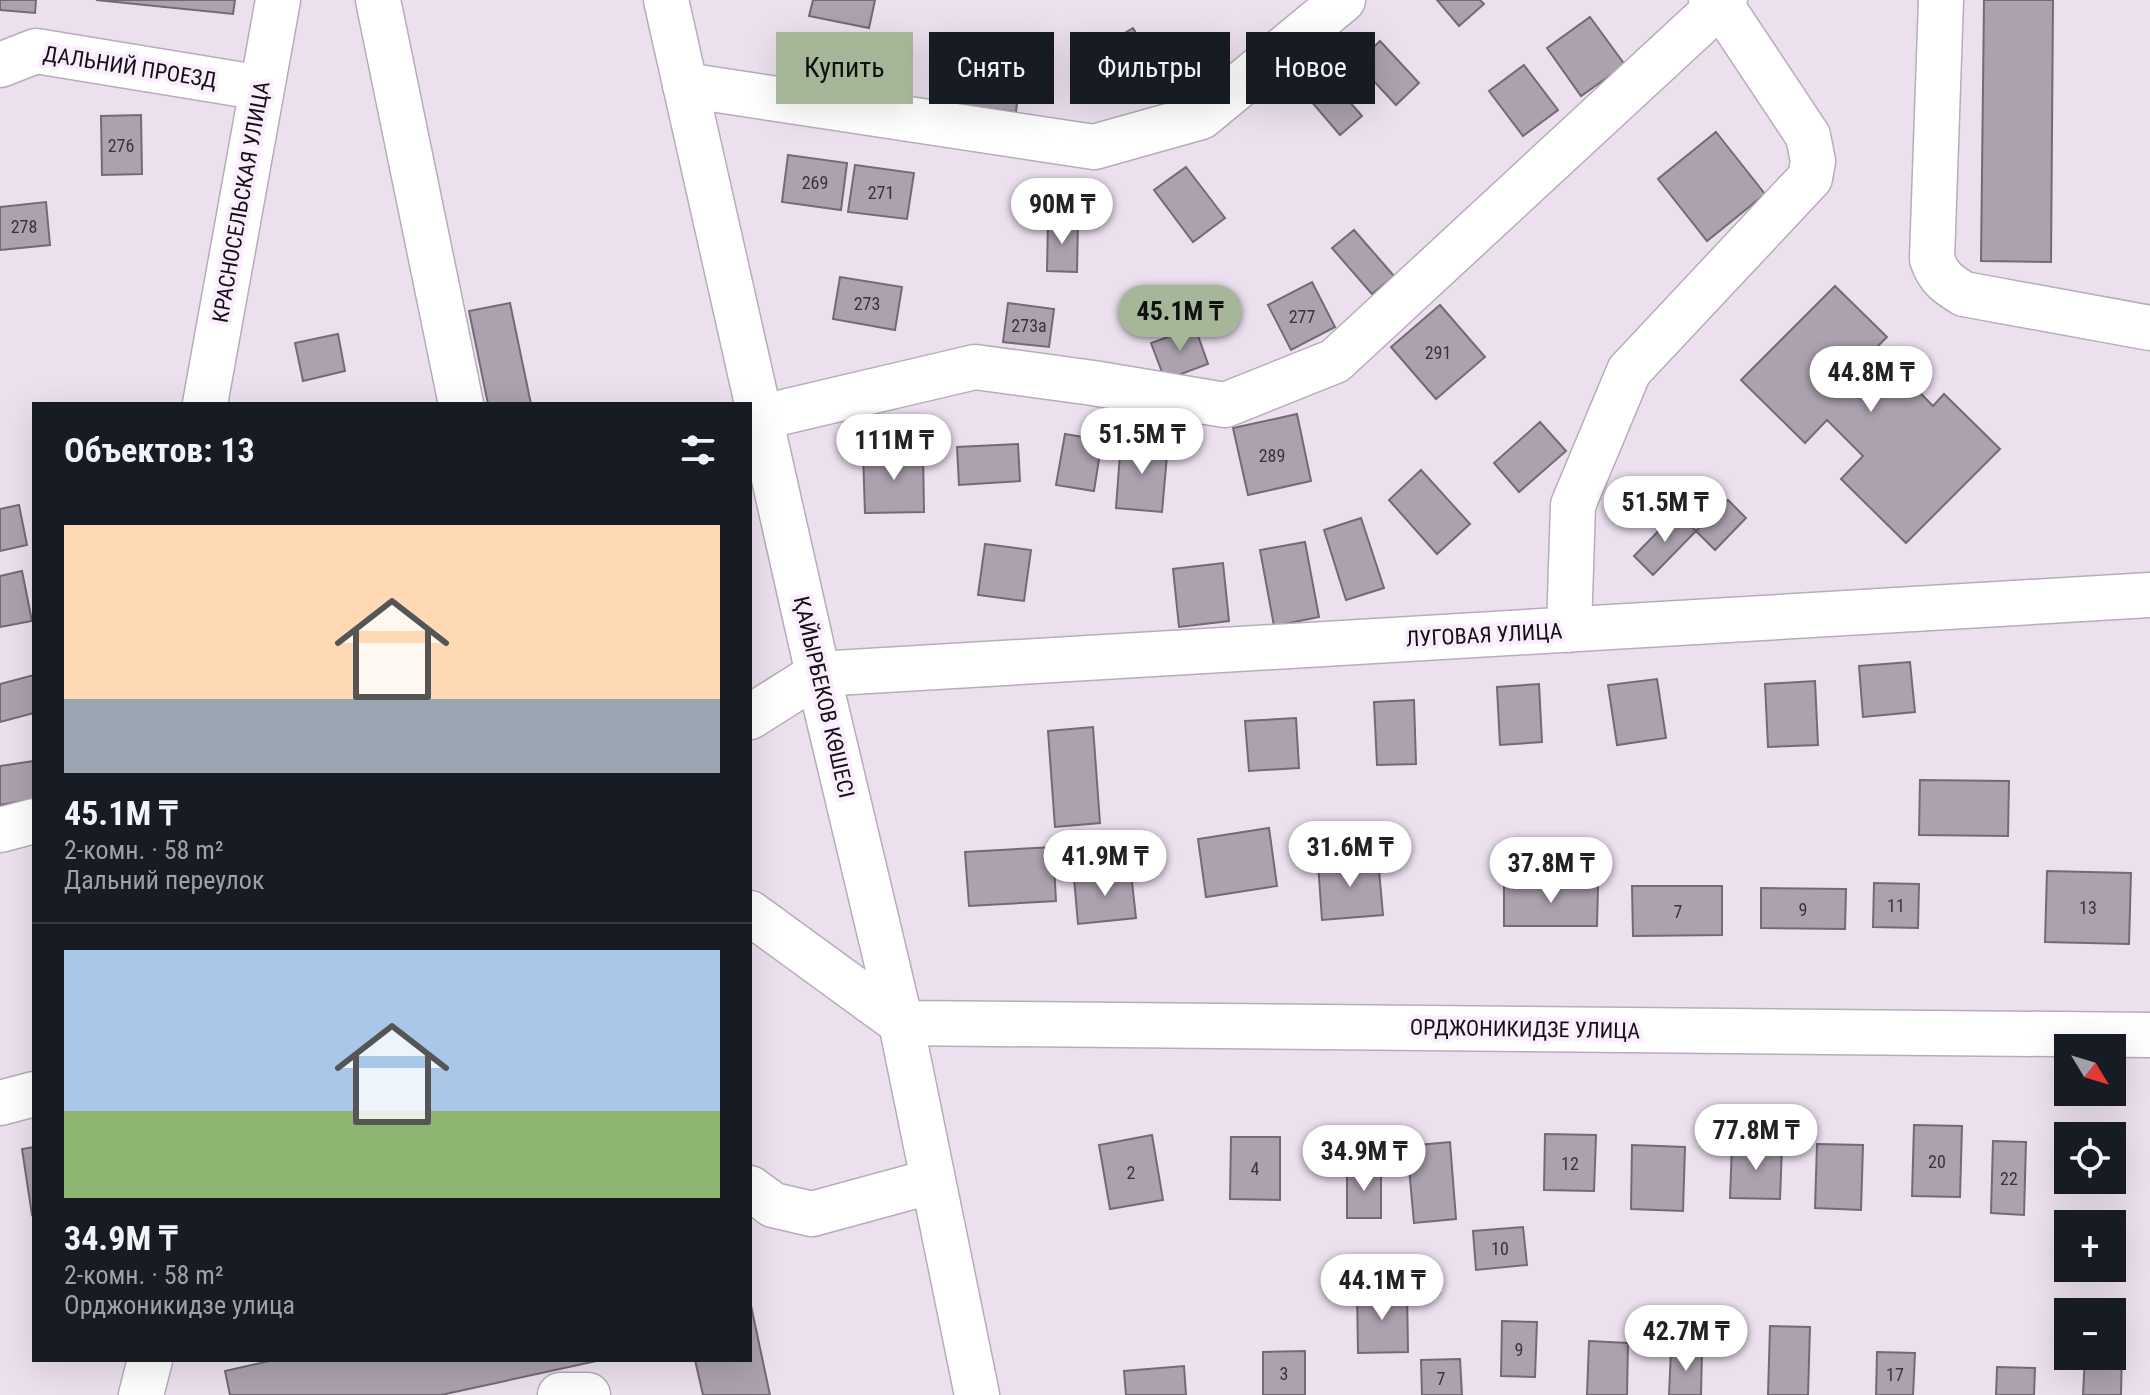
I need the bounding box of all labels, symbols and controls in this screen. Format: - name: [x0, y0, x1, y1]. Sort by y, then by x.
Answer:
- chip: Купить: [776, 32, 913, 104]
- chip: Снять: [929, 32, 1054, 104]
- chip: Фильтры: [1070, 32, 1230, 104]
- chip: Новое: [1246, 32, 1375, 104]
- street label: ДАЛЬНИЙ ПРОЕЗД: [42, 41, 218, 93]
- street label: КРАСНОСЕЛЬСКАЯ УЛИЦА: [207, 79, 275, 325]
- house number: 276: [108, 135, 134, 156]
- house number: 269: [802, 172, 828, 193]
- pin: 90M ₸: [1006, 178, 1118, 246]
- house number: 271: [868, 182, 894, 203]
- text: 90M ₸: [1029, 189, 1095, 219]
- house number: 278: [11, 216, 37, 237]
- pin: 45.1M ₸: [1106, 285, 1254, 353]
- house number: 273: [854, 293, 880, 314]
- text: 45.1M ₸: [1137, 296, 1223, 326]
- house number: 277: [1289, 306, 1315, 327]
- house number: 273а: [1011, 315, 1047, 336]
- house number: 291: [1425, 342, 1451, 363]
- pin: 44.8M ₸: [1797, 346, 1945, 414]
- text: 44.8M ₸: [1828, 357, 1914, 387]
- pin: 51.5M ₸: [1068, 408, 1216, 476]
- pin: 111M ₸: [829, 414, 959, 482]
- text: 51.5M ₸: [1099, 419, 1185, 449]
- text: 111M ₸: [854, 425, 934, 455]
- icon: filters: [676, 428, 720, 472]
- text: Объектов: 13: [64, 430, 255, 470]
- house number: 289: [1259, 445, 1285, 466]
- pin: 51.5M ₸: [1591, 476, 1739, 544]
- text: 51.5M ₸: [1622, 487, 1708, 517]
- icon: home: [320, 577, 464, 721]
- street label: ҚАЙЫРБЕКОВ КӨШЕСІ: [789, 594, 859, 800]
- street label: ЛУГОВАЯ УЛИЦА: [1405, 618, 1563, 652]
- text: 45.1M ₸: [64, 793, 178, 833]
- pin: 31.6M ₸: [1276, 821, 1424, 889]
- pin: 41.9M ₸: [1031, 830, 1179, 898]
- text: 31.6M ₸: [1307, 832, 1393, 862]
- text: 2-комн. · 58 m²: [64, 835, 224, 865]
- pin: 37.8M ₸: [1477, 837, 1625, 905]
- text: 41.9M ₸: [1062, 841, 1148, 871]
- text: 37.8M ₸: [1508, 848, 1594, 878]
- text: Дальний переулок: [64, 865, 264, 895]
- house number: 11: [1887, 895, 1905, 916]
- house number: 13: [2079, 897, 2097, 918]
- house number: 9: [1799, 899, 1807, 920]
- house number: 7: [1674, 901, 1683, 922]
- icon: home: [320, 1002, 464, 1146]
- street label: ОРДЖОНИКИДЗЕ УЛИЦА: [1410, 1014, 1641, 1044]
- north arrow: [2054, 1034, 2126, 1106]
- map controls: [2054, 1034, 2126, 1370]
- pin: 77.8M ₸: [1682, 1104, 1830, 1172]
- text: 77.8M ₸: [1713, 1115, 1799, 1145]
- button: locate: [2054, 1122, 2126, 1194]
- pin: 34.9M ₸: [1290, 1125, 1438, 1193]
- text: 34.9M ₸: [1321, 1136, 1407, 1166]
- house number: 20: [1928, 1151, 1946, 1172]
- house number: 12: [1561, 1153, 1579, 1174]
- house number: 4: [1251, 1158, 1260, 1179]
- house number: 2: [1127, 1162, 1136, 1183]
- house number: 22: [2000, 1168, 2018, 1189]
- button: +: [2054, 1210, 2126, 1282]
- text: 34.9M ₸: [64, 1218, 178, 1258]
- house number: 10: [1491, 1238, 1509, 1259]
- pin: 44.1M ₸: [1308, 1254, 1456, 1322]
- text: 2-комн. · 58 m²: [64, 1260, 224, 1290]
- text: 44.1M ₸: [1339, 1265, 1425, 1295]
- text: Орджоникидзе улица: [64, 1290, 295, 1320]
- button: −: [2054, 1298, 2126, 1370]
- pin: 42.7M ₸: [1612, 1305, 1760, 1373]
- text: 42.7M ₸: [1643, 1316, 1729, 1346]
- house number: 9: [1515, 1339, 1523, 1360]
- house number: 3: [1280, 1363, 1288, 1384]
- house number: 17: [1886, 1364, 1904, 1385]
- house number: 7: [1437, 1368, 1446, 1389]

